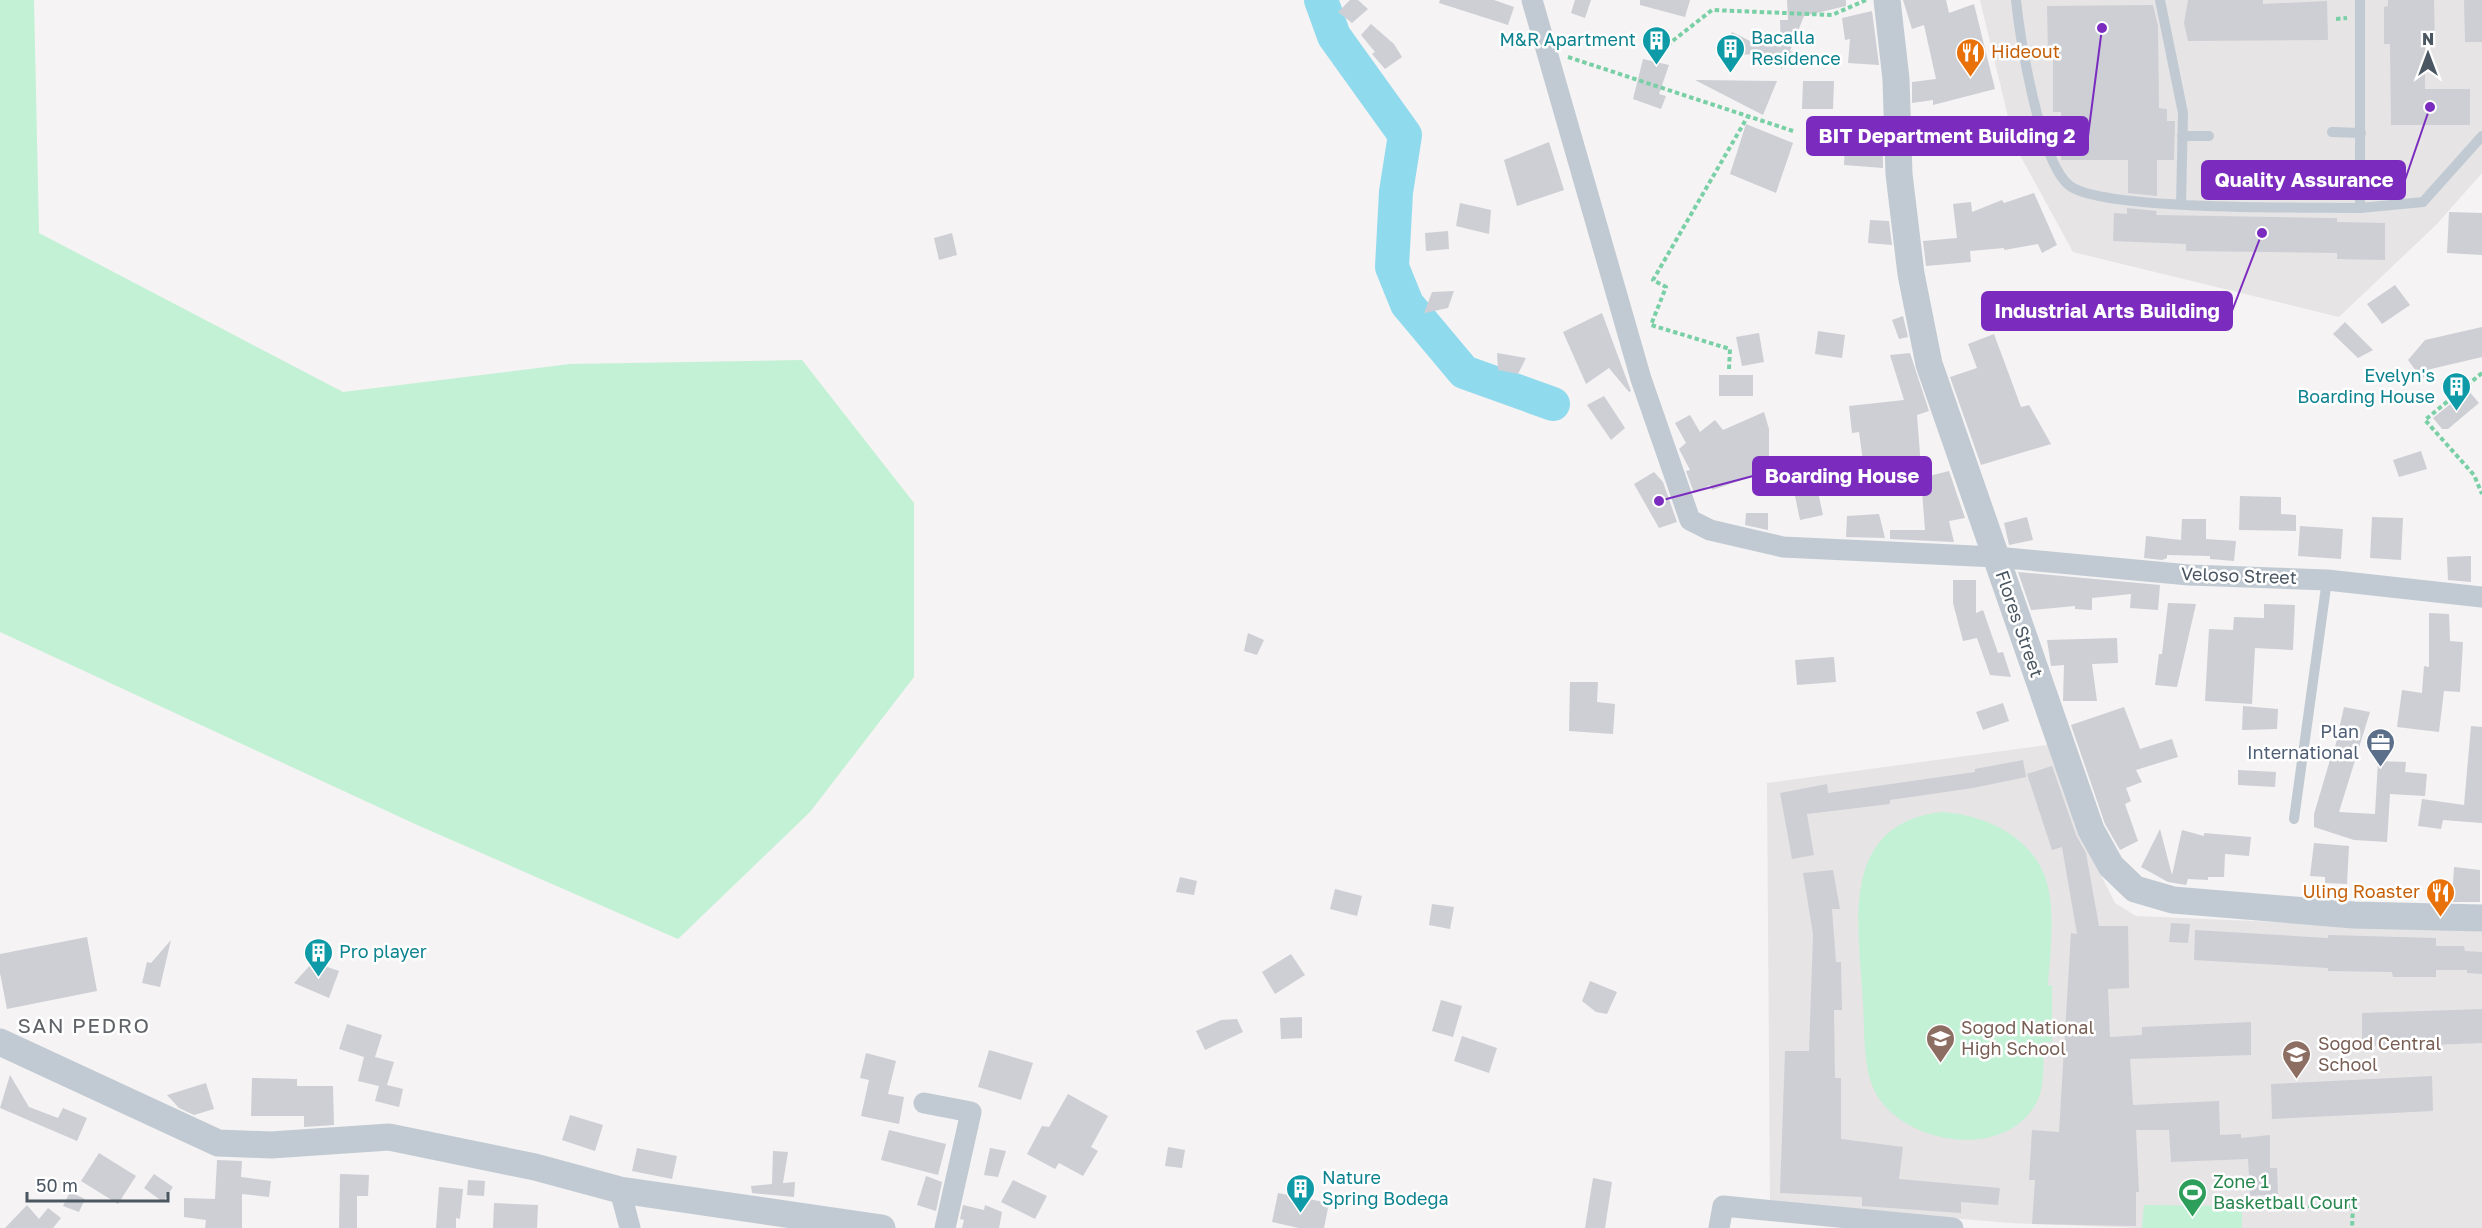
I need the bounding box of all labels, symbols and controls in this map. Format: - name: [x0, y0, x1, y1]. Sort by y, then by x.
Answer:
- building icon: M&R Apartment: [1641, 24, 1673, 66]
- north arrow: [2398, 24, 2458, 84]
- place label: Bacalla Residence: [1751, 26, 1841, 69]
- place label: M&R Apartment: [1499, 28, 1636, 50]
- text: N: [2422, 29, 2434, 49]
- building icon: Bacalla Residence: [1714, 32, 1746, 74]
- restaurant icon: Hideout: [1954, 36, 1986, 78]
- place label: Hideout: [1991, 40, 2060, 62]
- callout: BIT Department Building 2: [1807, 117, 2088, 155]
- text: BIT Department Building 2: [1819, 123, 2075, 147]
- callout: Quality Assurance: [2202, 161, 2405, 199]
- text: Quality Assurance: [2214, 167, 2394, 191]
- callout: Industrial Arts Building: [1982, 292, 2232, 330]
- text: Industrial Arts Building: [1994, 298, 2220, 322]
- place label: Evelyn's Boarding House: [2297, 364, 2435, 407]
- building icon: Evelyn's Boarding House: [2440, 370, 2472, 412]
- callout: Boarding House: [1753, 457, 1931, 495]
- text: Boarding House: [1765, 463, 1919, 487]
- street label: Veloso Street: [2181, 562, 2297, 588]
- street label: Flores Street: [1991, 567, 2049, 680]
- place label: Plan International: [2247, 720, 2359, 763]
- office icon: Plan International: [2364, 726, 2396, 768]
- restaurant icon: Uling Roaster: [2425, 876, 2457, 918]
- place label: Uling Roaster: [2302, 880, 2420, 902]
- building icon: Pro player: [302, 936, 334, 978]
- place label: Pro player: [339, 940, 427, 962]
- district label: SAN PEDRO: [17, 1012, 151, 1038]
- place label: Sogod National High School: [1961, 1016, 2094, 1059]
- school or university icon: Sogod National High School: [1924, 1022, 1956, 1064]
- place label: Sogod Central School: [2318, 1032, 2442, 1075]
- school or university icon: Sogod Central School: [2281, 1038, 2313, 1080]
- scale bar: [27, 1165, 168, 1203]
- place label: Nature Spring Bodega: [1322, 1166, 1449, 1209]
- place label: Zone 1 Basketball Court: [2213, 1170, 2358, 1213]
- building icon: Nature Spring Bodega: [1285, 1172, 1317, 1214]
- text: 50 m: [36, 1174, 78, 1196]
- sports icon: Zone 1 Basketball Court: [2176, 1176, 2208, 1218]

